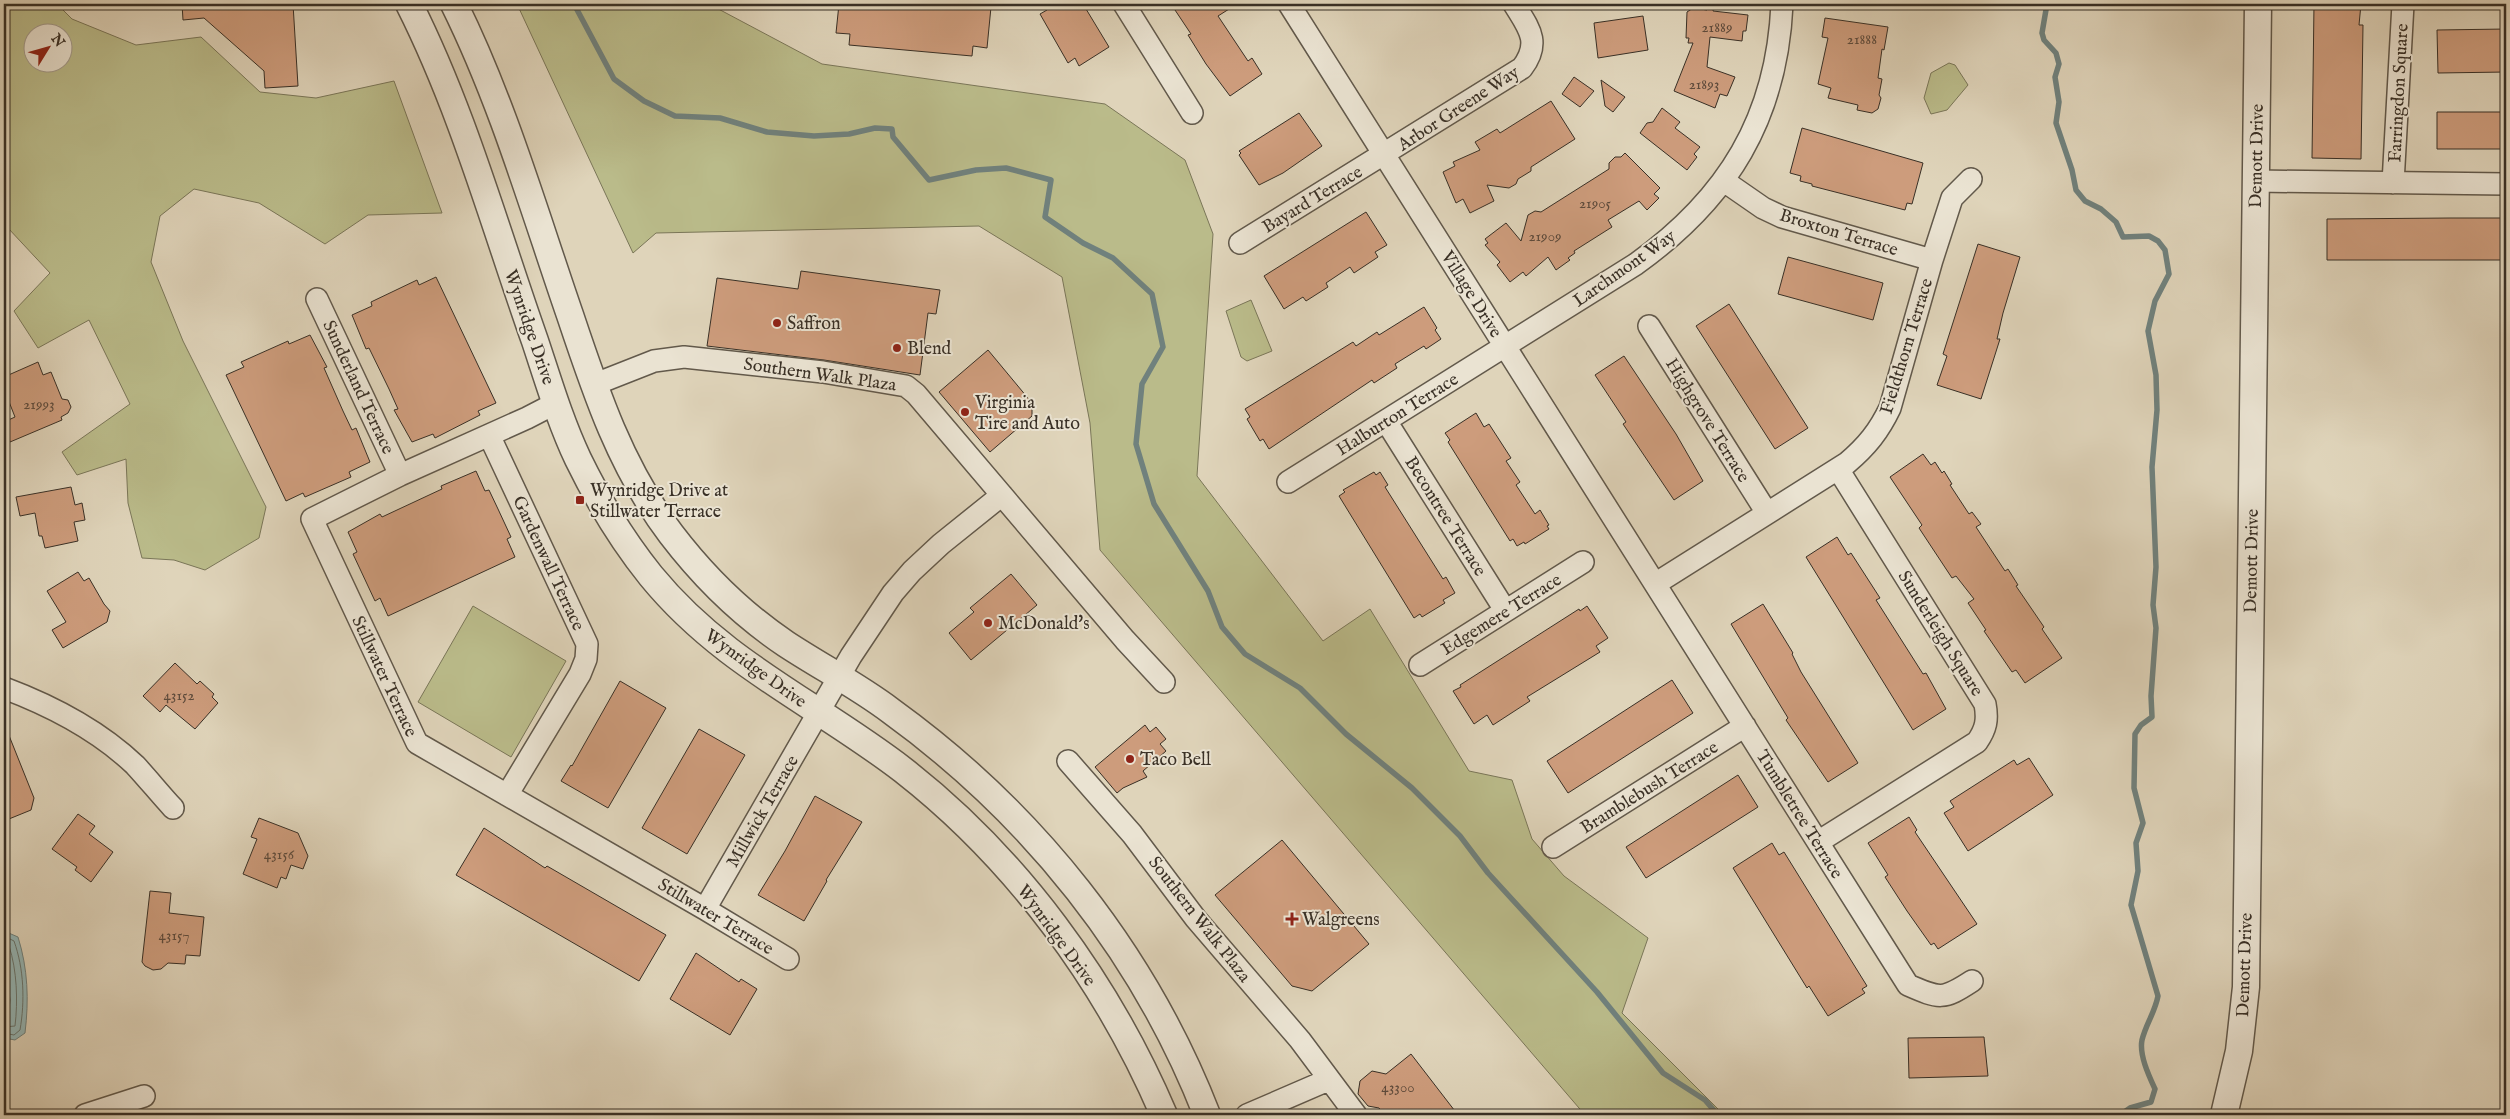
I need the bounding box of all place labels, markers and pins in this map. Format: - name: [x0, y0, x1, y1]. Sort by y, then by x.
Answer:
- place label: Saffron: [787, 313, 841, 336]
- marker: Saffron: [771, 317, 783, 329]
- place label: Blend: [907, 338, 952, 361]
- marker: Blend: [891, 342, 903, 354]
- place label: Virginia Tire and Auto: [974, 392, 1080, 436]
- marker: Virginia Tire and Auto: [959, 406, 971, 418]
- place label: Wynridge Drive at Stillwater Terrace: [590, 480, 728, 524]
- marker: Wynridge Drive at Stillwater Terrace: [574, 494, 586, 506]
- place label: McDonald's: [998, 613, 1090, 636]
- marker: McDonald's: [982, 617, 994, 629]
- place label: Taco Bell: [1140, 749, 1211, 772]
- marker: Taco Bell: [1124, 753, 1136, 765]
- place label: Walgreens: [1302, 909, 1380, 932]
- marker: Walgreens: [1286, 913, 1298, 925]

